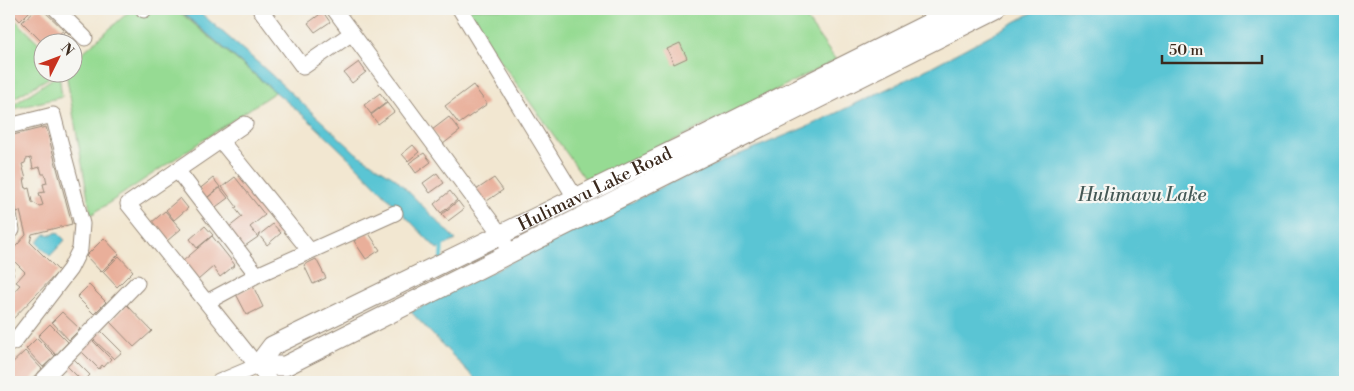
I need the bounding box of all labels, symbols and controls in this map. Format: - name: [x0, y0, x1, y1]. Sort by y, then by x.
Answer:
- north arrow: [32, 32, 82, 82]
- scale bar: [1162, 32, 1262, 64]
- text: N: [57, 40, 77, 60]
- text: 50 m: [1169, 41, 1203, 60]
- street label: Hulimavu Lake Road: [514, 141, 676, 236]
- water label: Hulimavu Lake: [1077, 183, 1206, 207]

